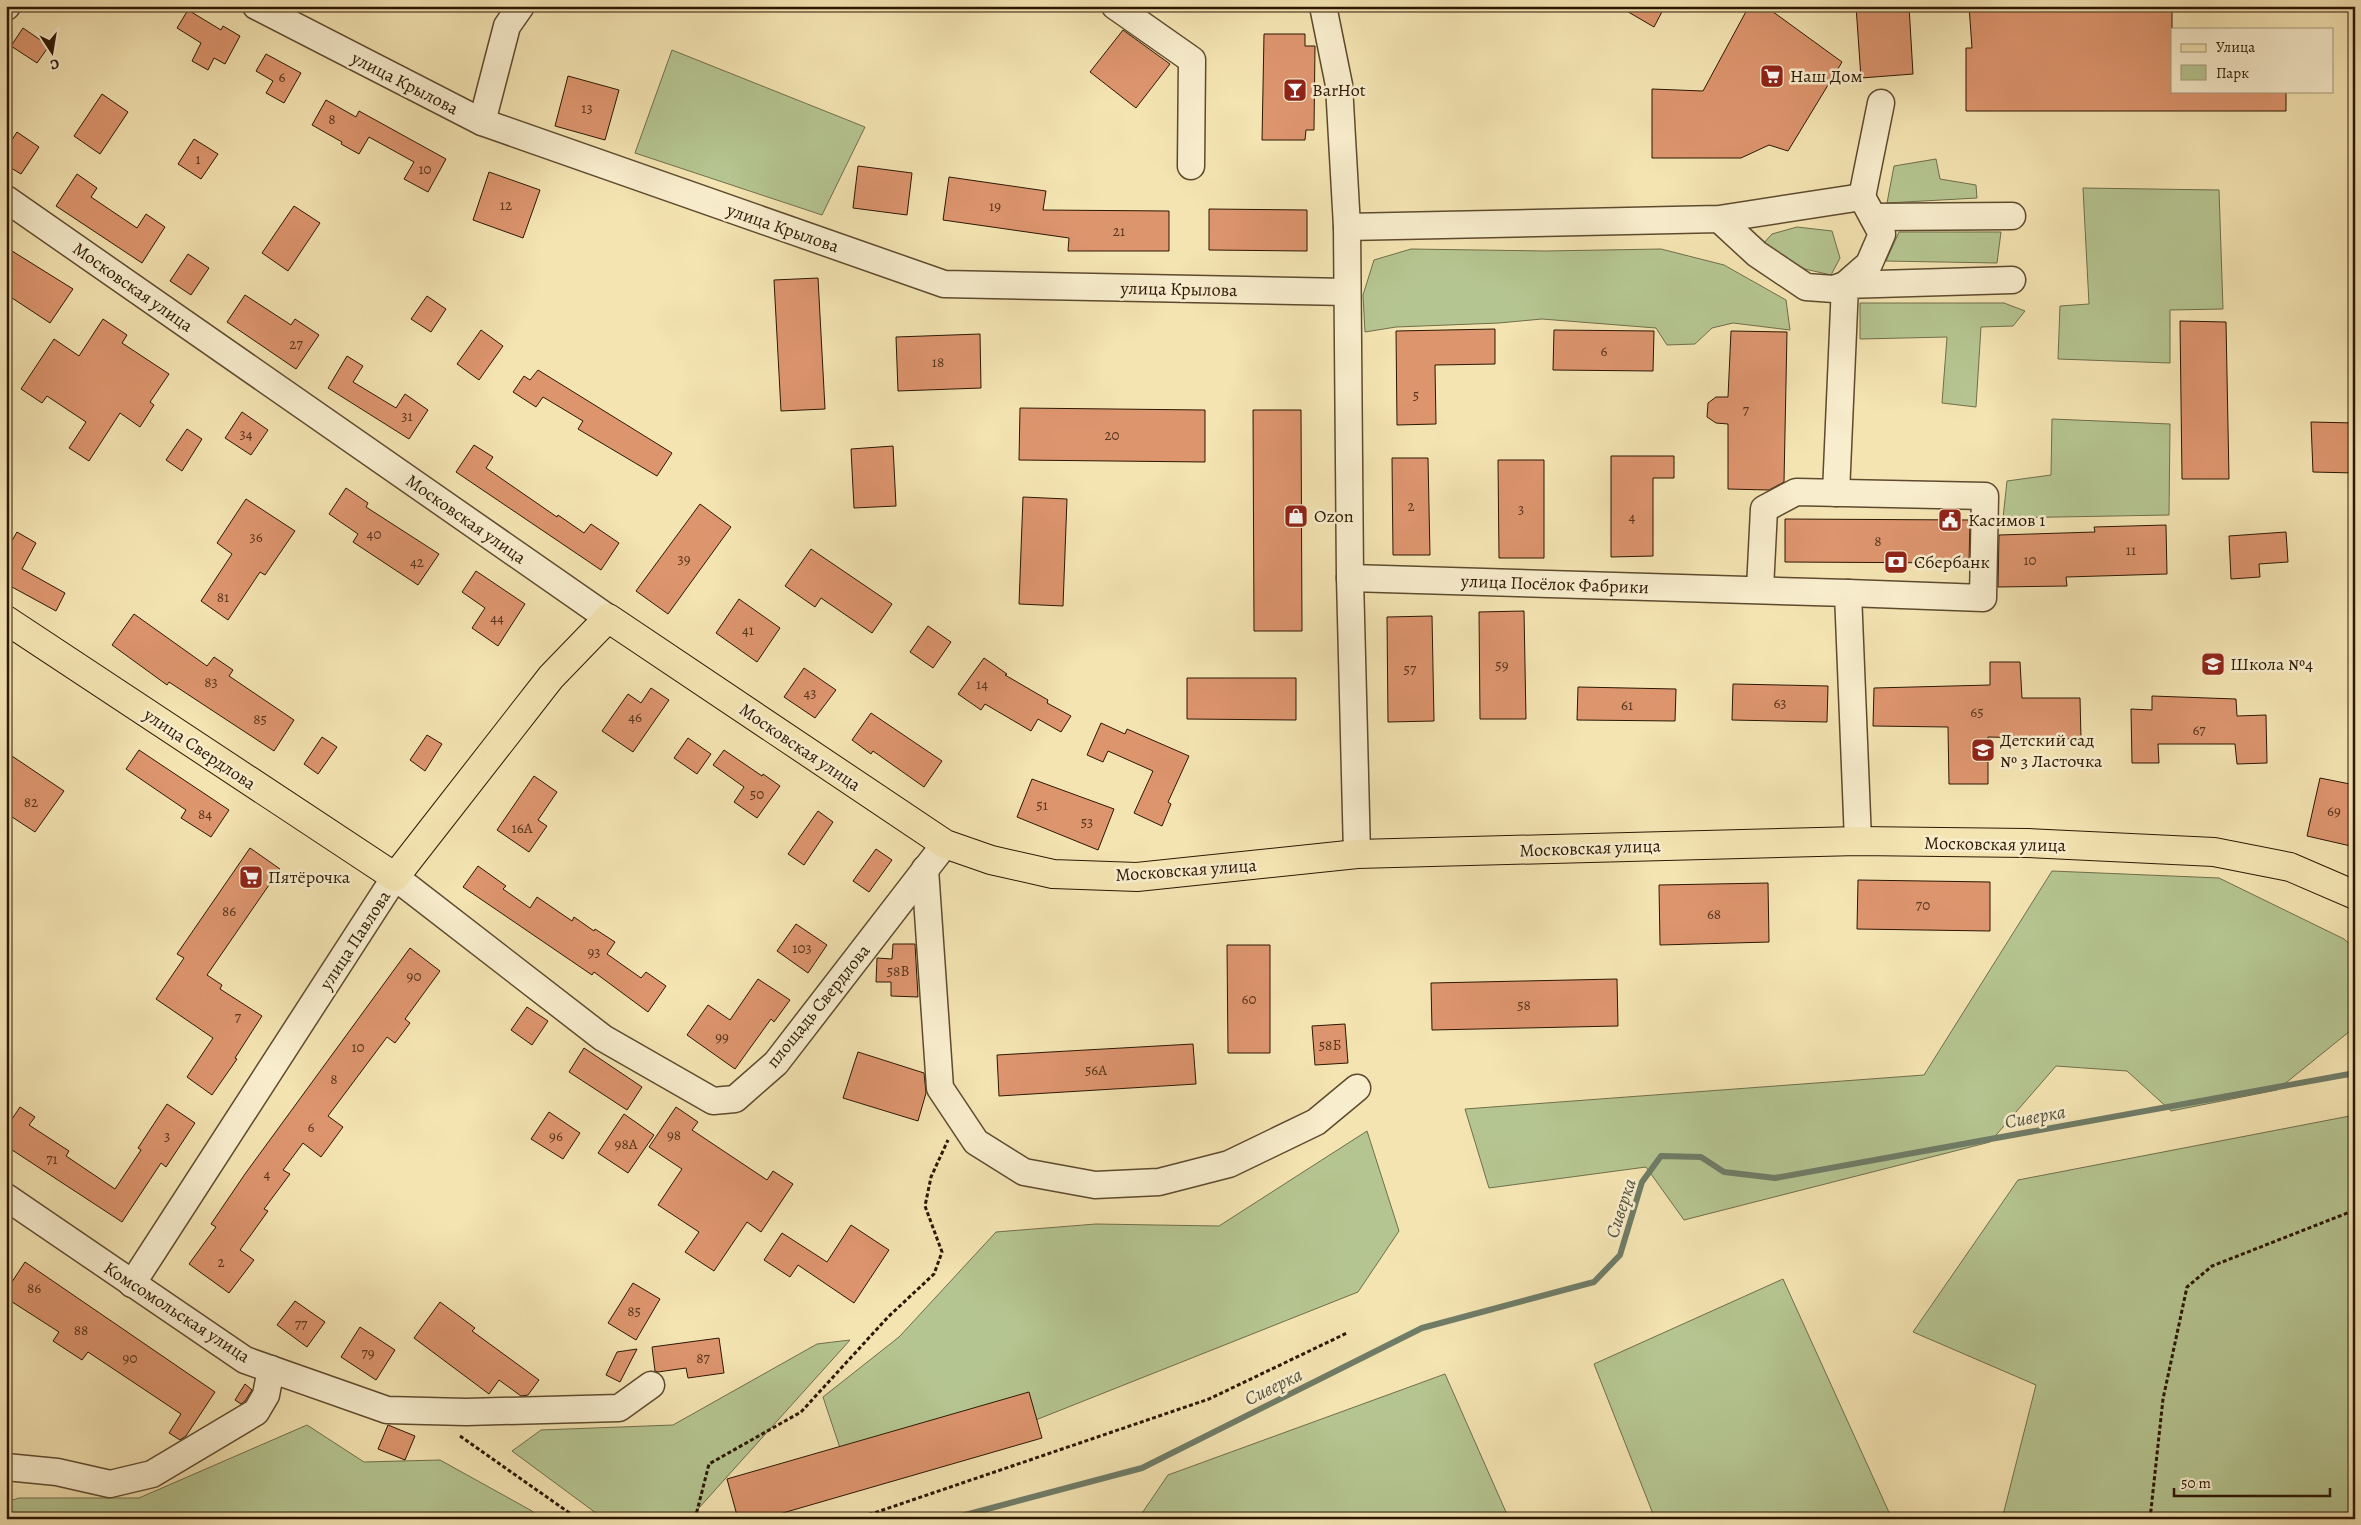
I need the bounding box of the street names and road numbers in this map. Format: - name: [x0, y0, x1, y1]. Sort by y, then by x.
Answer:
- street label: улица Крылова: [347, 45, 463, 121]
- street label: улица Крылова: [723, 197, 843, 259]
- street label: Московская улица: [68, 237, 198, 338]
- street label: улица Крылова: [1119, 276, 1238, 302]
- street label: Московская улица: [401, 469, 531, 570]
- street label: улица Посёлок Фабрики: [1460, 569, 1649, 599]
- street label: Московская улица: [735, 697, 866, 797]
- street label: улица Свердлова: [138, 702, 261, 796]
- street label: Московская улица: [1924, 831, 2067, 857]
- street label: Московская улица: [1519, 834, 1662, 862]
- street label: Московская улица: [1114, 853, 1258, 887]
- street label: улица Павлова: [313, 885, 396, 995]
- street label: площадь Свердлова: [761, 939, 876, 1073]
- street label: Комсомольская улица: [99, 1256, 255, 1369]

